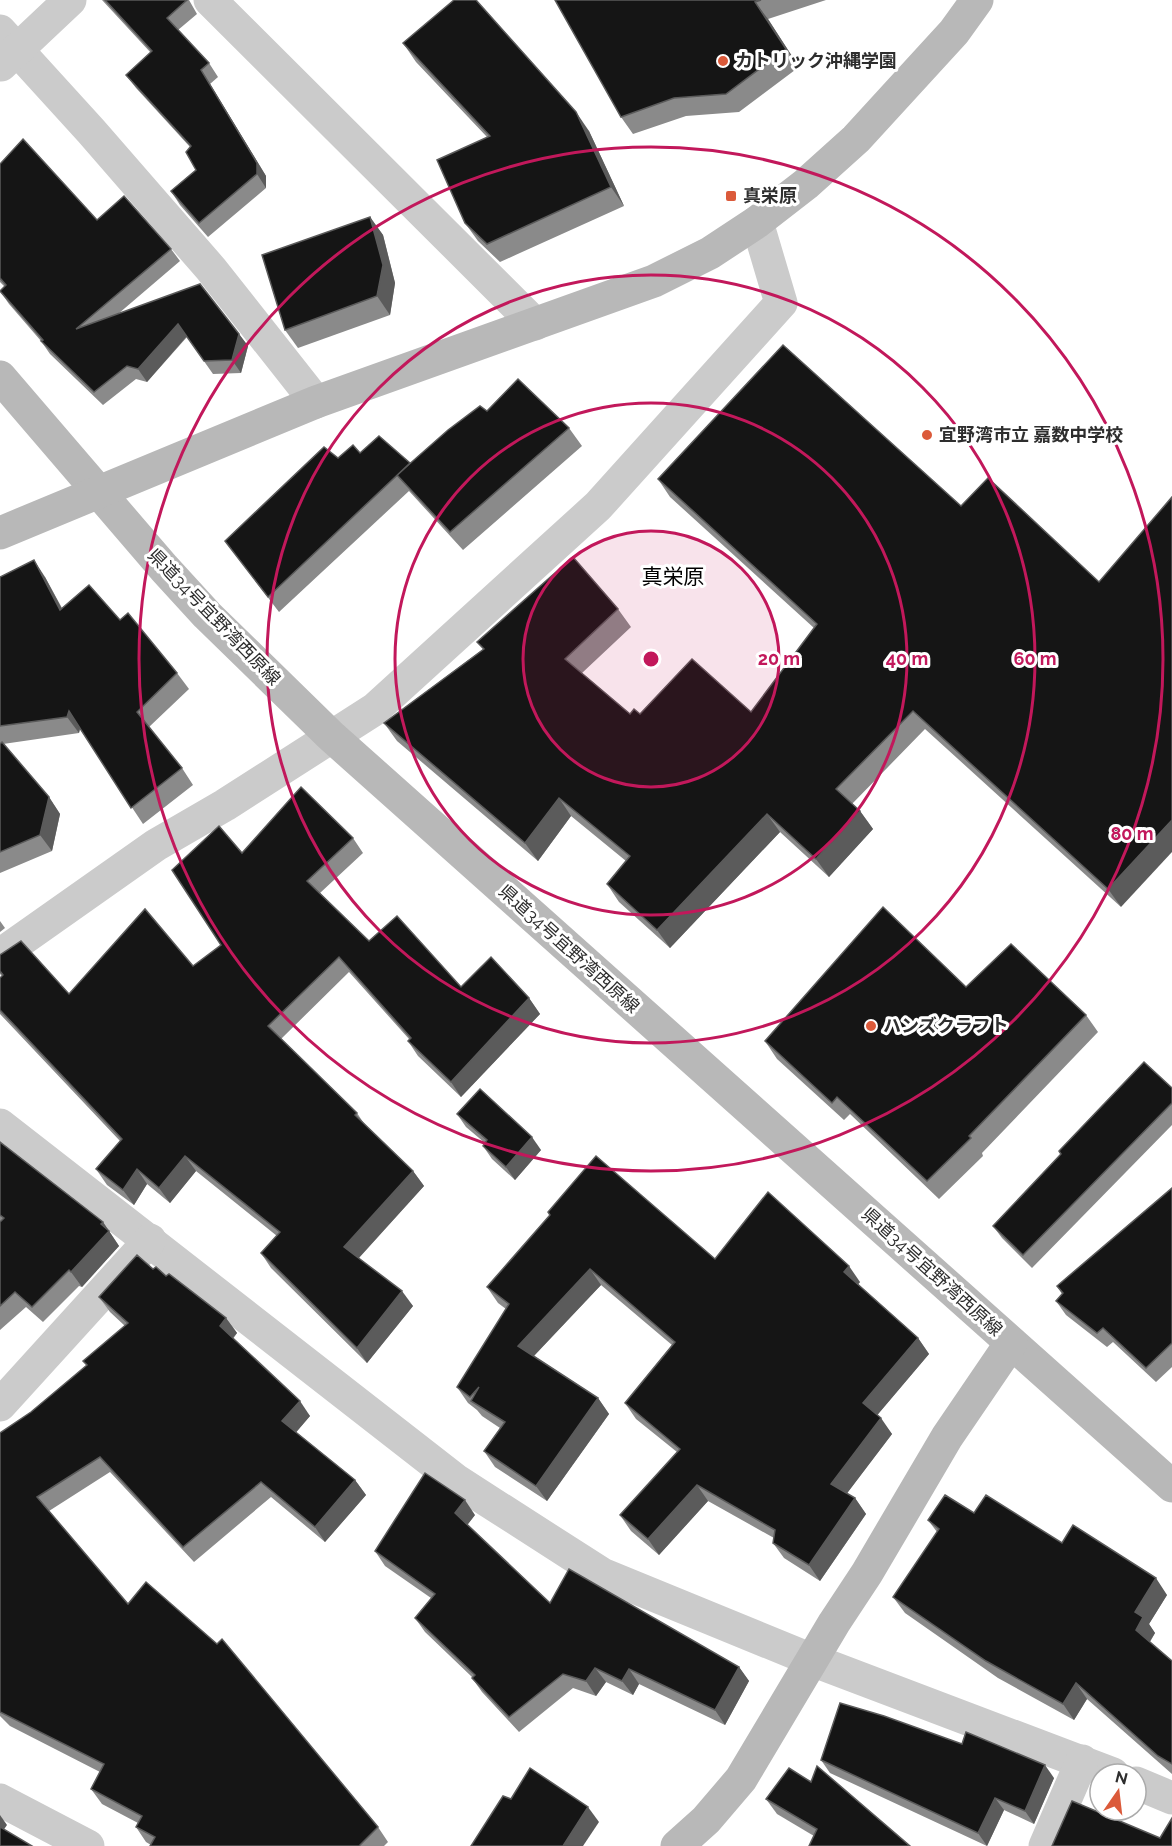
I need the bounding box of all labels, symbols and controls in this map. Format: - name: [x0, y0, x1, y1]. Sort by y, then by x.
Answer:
- place label: カトリック沖縄学園: [735, 50, 897, 71]
- marker: カトリック沖縄学園: [716, 54, 730, 68]
- place label: 真栄原: [743, 185, 797, 206]
- marker: 真栄原: [724, 189, 738, 203]
- place label: 宜野湾市立 嘉数中学校: [939, 424, 1123, 445]
- marker: 宜野湾市立 嘉数中学校: [920, 428, 934, 442]
- street label: 県道34号宜野湾西原線: [144, 544, 285, 689]
- district label: 真栄原: [642, 564, 705, 589]
- text: 20 m: [758, 648, 800, 669]
- text: 40 m: [886, 648, 928, 669]
- text: 60 m: [1013, 648, 1057, 669]
- centre of rings: [641, 649, 661, 669]
- text: 80 m: [1110, 823, 1154, 844]
- street label: 県道34号宜野湾西原線: [495, 880, 644, 1017]
- place label: ハンズクラフト: [883, 1015, 1009, 1036]
- marker: ハンズクラフト: [864, 1019, 878, 1033]
- street label: 県道34号宜野湾西原線: [858, 1203, 1007, 1340]
- north arrow: [1088, 1762, 1148, 1822]
- text: N: [1113, 1767, 1130, 1789]

